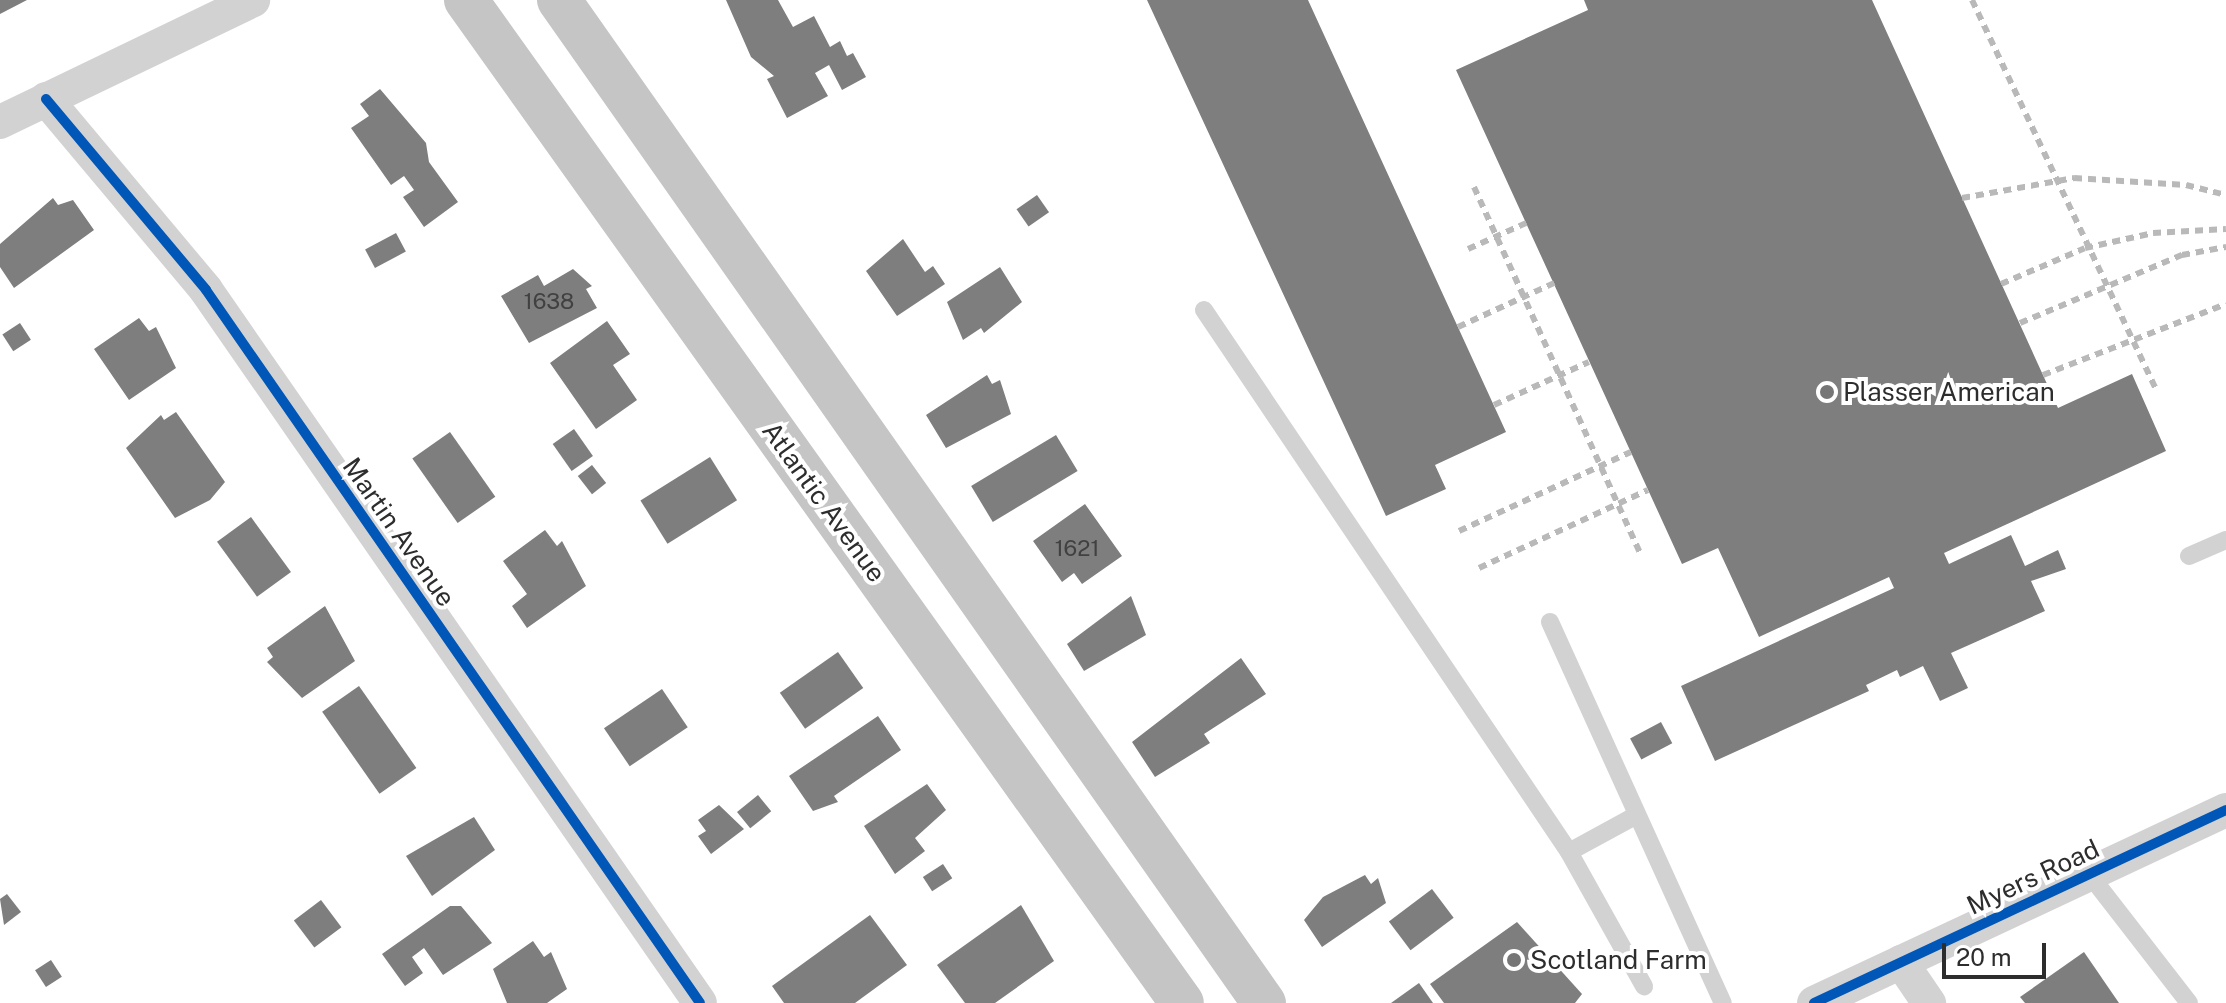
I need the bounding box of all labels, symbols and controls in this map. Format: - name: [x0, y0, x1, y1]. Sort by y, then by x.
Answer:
- house number: 1638: [524, 289, 574, 315]
- place label: Plasser American: [1843, 376, 2055, 408]
- marker: Plasser American: [1818, 383, 1836, 401]
- street label: Atlantic Avenue: [756, 416, 892, 588]
- street label: Martin Avenue: [336, 452, 462, 612]
- house number: 1621: [1055, 536, 1099, 562]
- street label: Myers Road: [1962, 833, 2104, 921]
- scale bar: [1946, 927, 2050, 977]
- text: 20 m: [1956, 943, 2012, 971]
- place label: Scotland Farm: [1530, 944, 1707, 976]
- marker: Scotland Farm: [1505, 951, 1523, 969]

